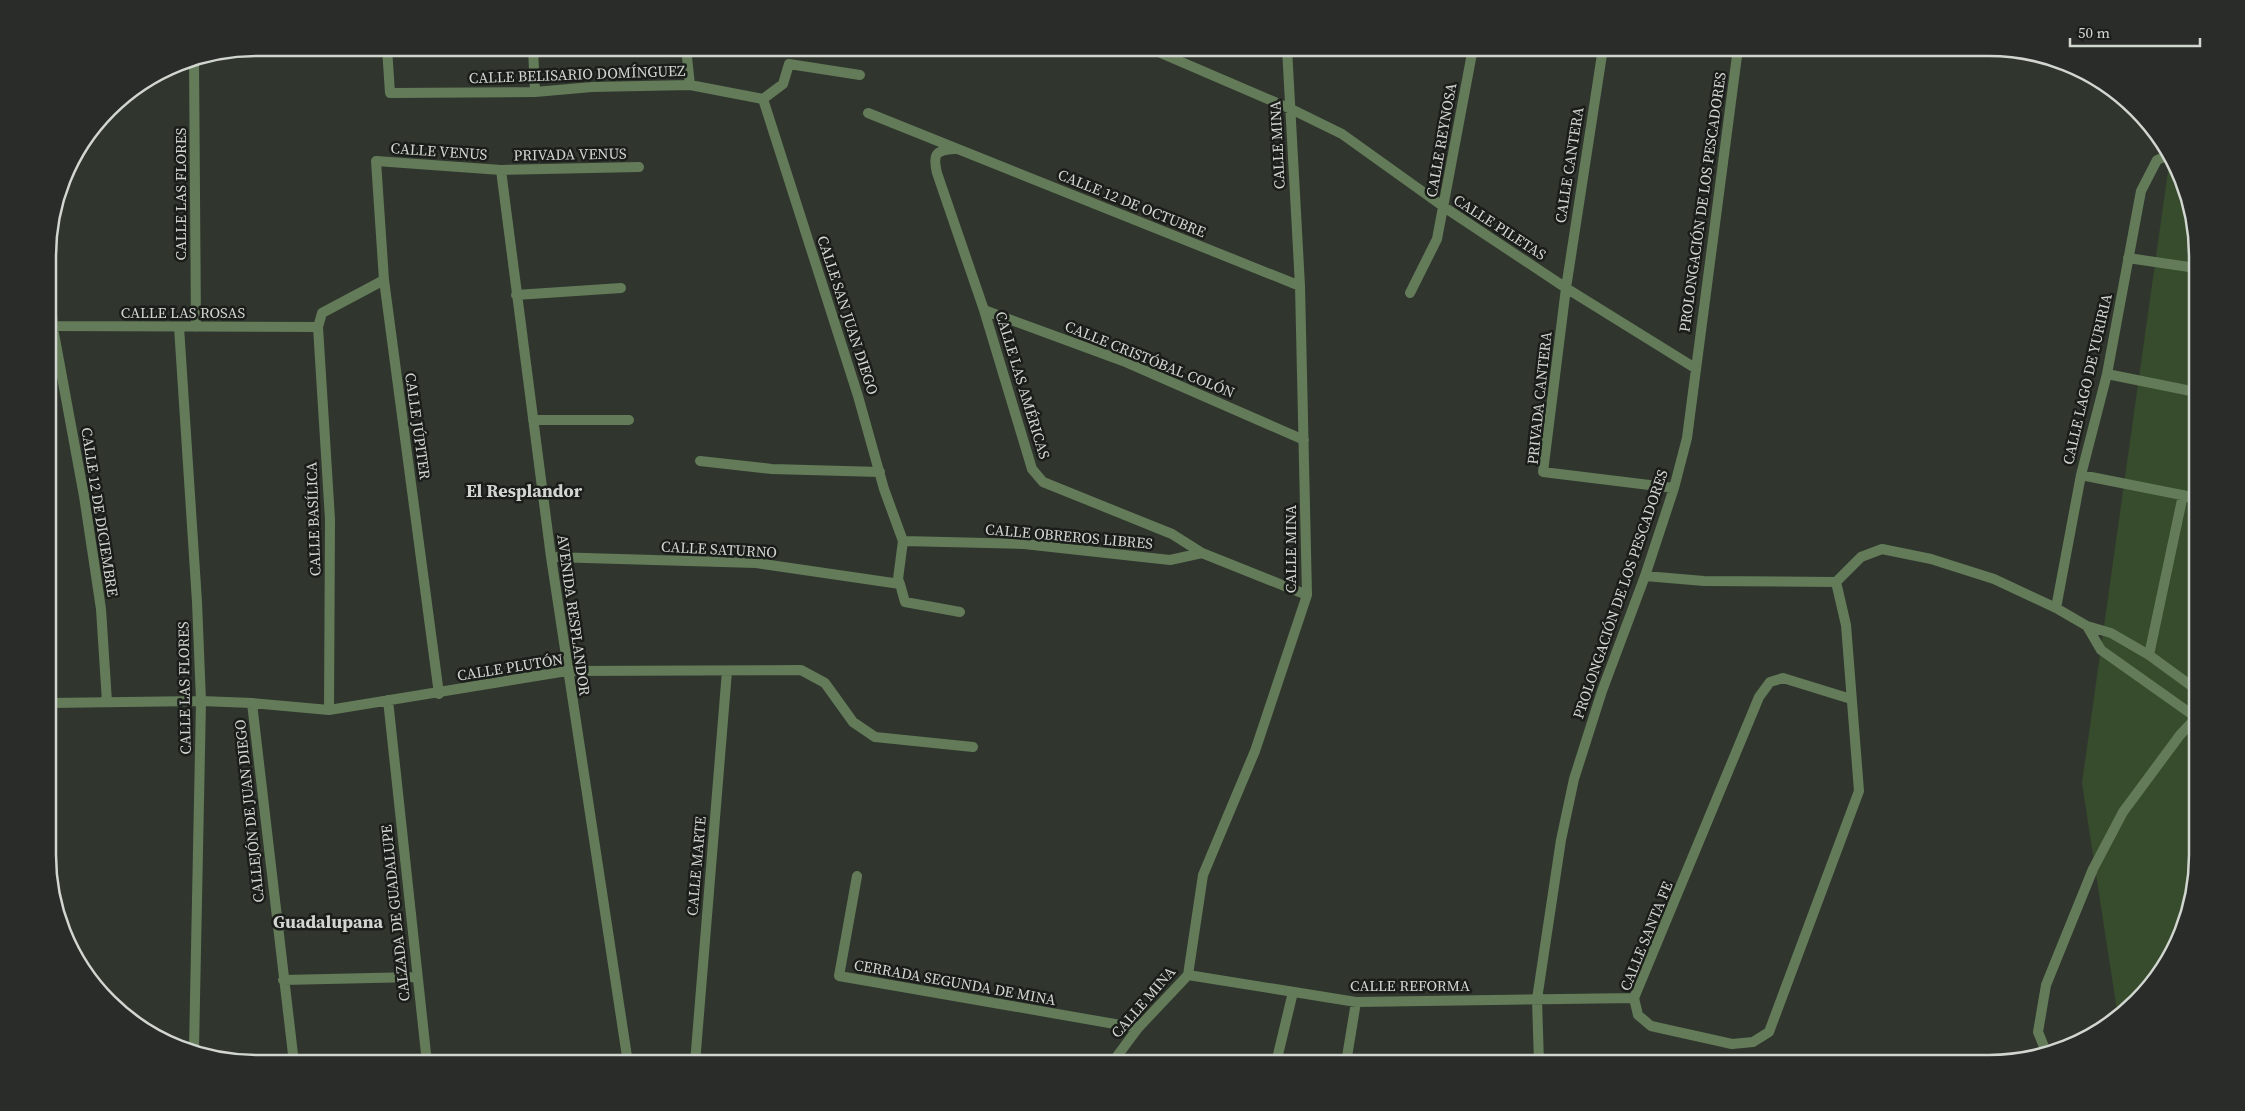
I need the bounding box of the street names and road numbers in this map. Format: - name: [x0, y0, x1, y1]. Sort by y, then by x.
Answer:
- street label: CALLE BELISARIO DOMÍNGUEZ: [468, 60, 686, 88]
- street label: PROLONGACIÓN DE LOS PESCADORES: [1673, 70, 1731, 333]
- street label: CALLE REYNOSA: [1421, 81, 1461, 199]
- street label: CALLE MINA: [1264, 100, 1290, 190]
- street label: CALLE CANTERA: [1549, 105, 1589, 225]
- street label: CALLE LAS FLORES: [170, 127, 191, 261]
- street label: CALLE VENUS: [390, 137, 488, 165]
- street label: PRIVADA VENUS: [513, 143, 627, 165]
- street label: CALLE 12 DE OCTUBRE: [1055, 164, 1209, 242]
- street label: CALLE PILETAS: [1450, 189, 1551, 265]
- street label: CALLE SAN JUAN DIEGO: [812, 233, 884, 397]
- street label: CALLE LAGO DE YURIRIA: [2057, 291, 2117, 467]
- street label: CALLE LAS ROSAS: [121, 302, 245, 323]
- street label: CALLE LAS AMÉRICAS: [990, 308, 1056, 462]
- street label: CALLE CRISTÓBAL COLÓN: [1062, 315, 1238, 403]
- street label: PRIVADA CANTERA: [1522, 330, 1556, 466]
- street label: CALLE JÚPITER: [400, 371, 436, 481]
- street label: CALLE 12 DE DICIEMBRE: [76, 426, 124, 598]
- street label: CALLE BASÍLICA: [301, 461, 325, 577]
- street label: PROLONGACIÓN DE LOS PESCADORES: [1567, 466, 1673, 721]
- street label: CALLE MINA: [1280, 505, 1301, 593]
- street label: CALLE OBREROS LIBRES: [984, 518, 1154, 554]
- street label: AVENIDA RESPLANDOR: [552, 533, 596, 697]
- street label: CALLE SATURNO: [660, 535, 778, 563]
- street label: CALLE LAS FLORES: [172, 621, 196, 755]
- street label: CALLE PLUTÓN: [456, 648, 564, 686]
- street label: CALLEJÓN DE JUAN DIEGO: [229, 718, 269, 904]
- street label: CALLE MARTE: [681, 815, 711, 917]
- street label: CALZADA DE GUADALUPE: [375, 824, 415, 1002]
- street label: CALLE SANTA FE: [1614, 878, 1678, 994]
- street label: CERRADA SEGUNDA DE MINA: [852, 954, 1058, 1010]
- street label: CALLE MINA: [1106, 962, 1180, 1042]
- street label: CALLE REFORMA: [1350, 975, 1470, 996]

